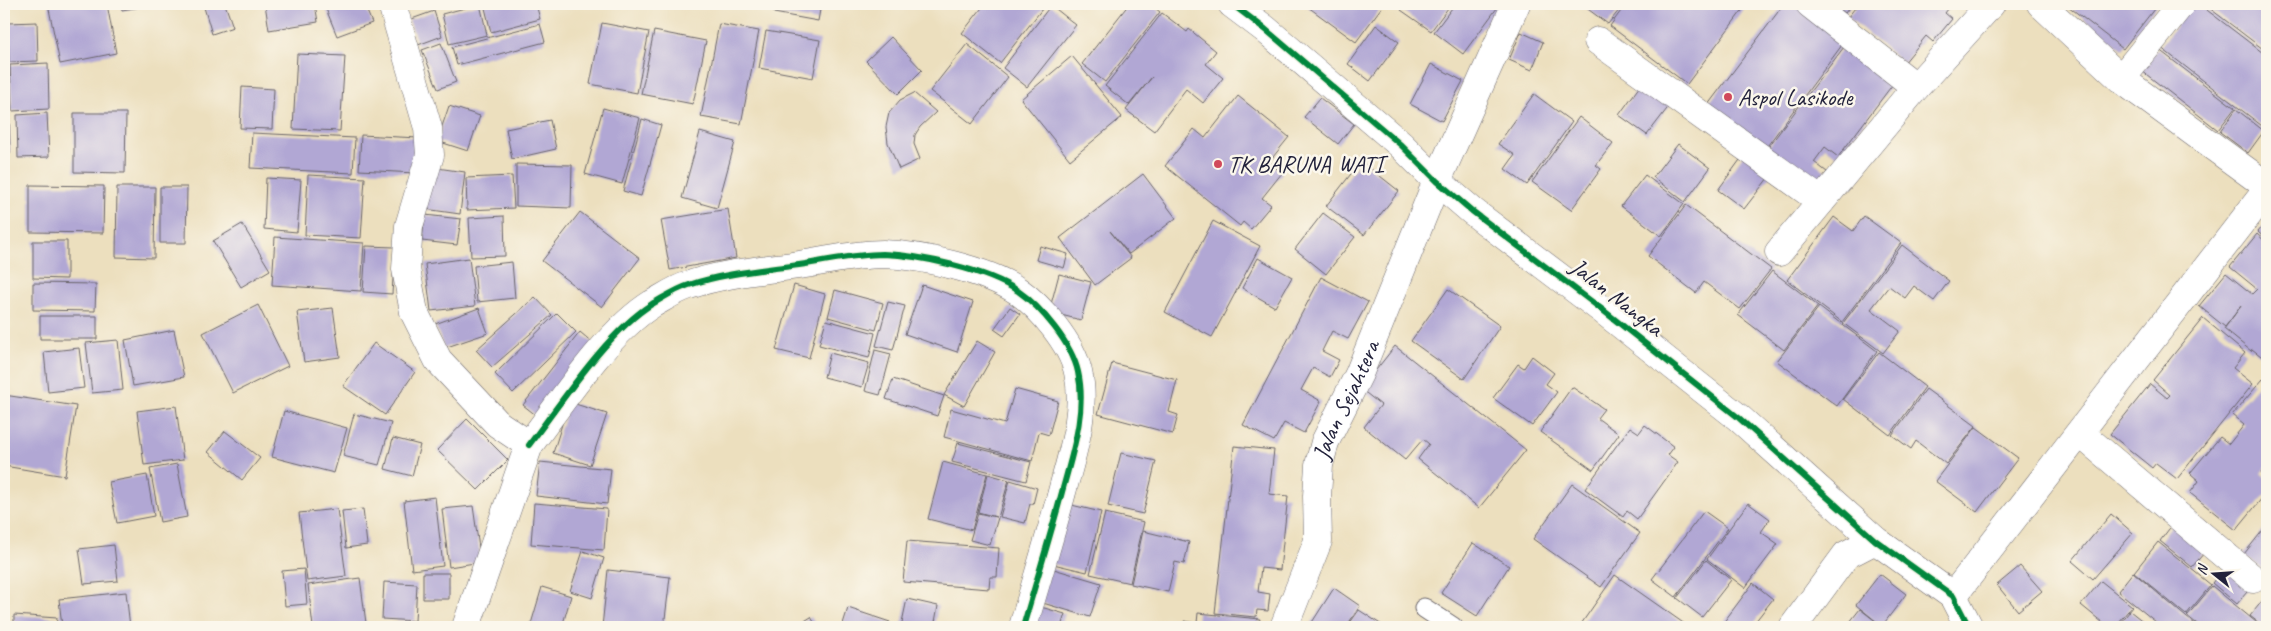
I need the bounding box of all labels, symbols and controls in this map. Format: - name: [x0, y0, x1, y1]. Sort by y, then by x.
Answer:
- place label: Aspol Lasikode: [1738, 82, 1855, 112]
- marker: Aspol Lasikode: [1722, 91, 1734, 103]
- place label: TK BARUNA WATI: [1228, 149, 1389, 179]
- marker: TK BARUNA WATI: [1212, 158, 1224, 170]
- street label: Jalan Nangka: [1564, 251, 1671, 344]
- street label: Jalan Sejahtera: [1306, 334, 1387, 464]
- north arrow: [2188, 548, 2238, 598]
- text: N: [2193, 561, 2212, 577]

